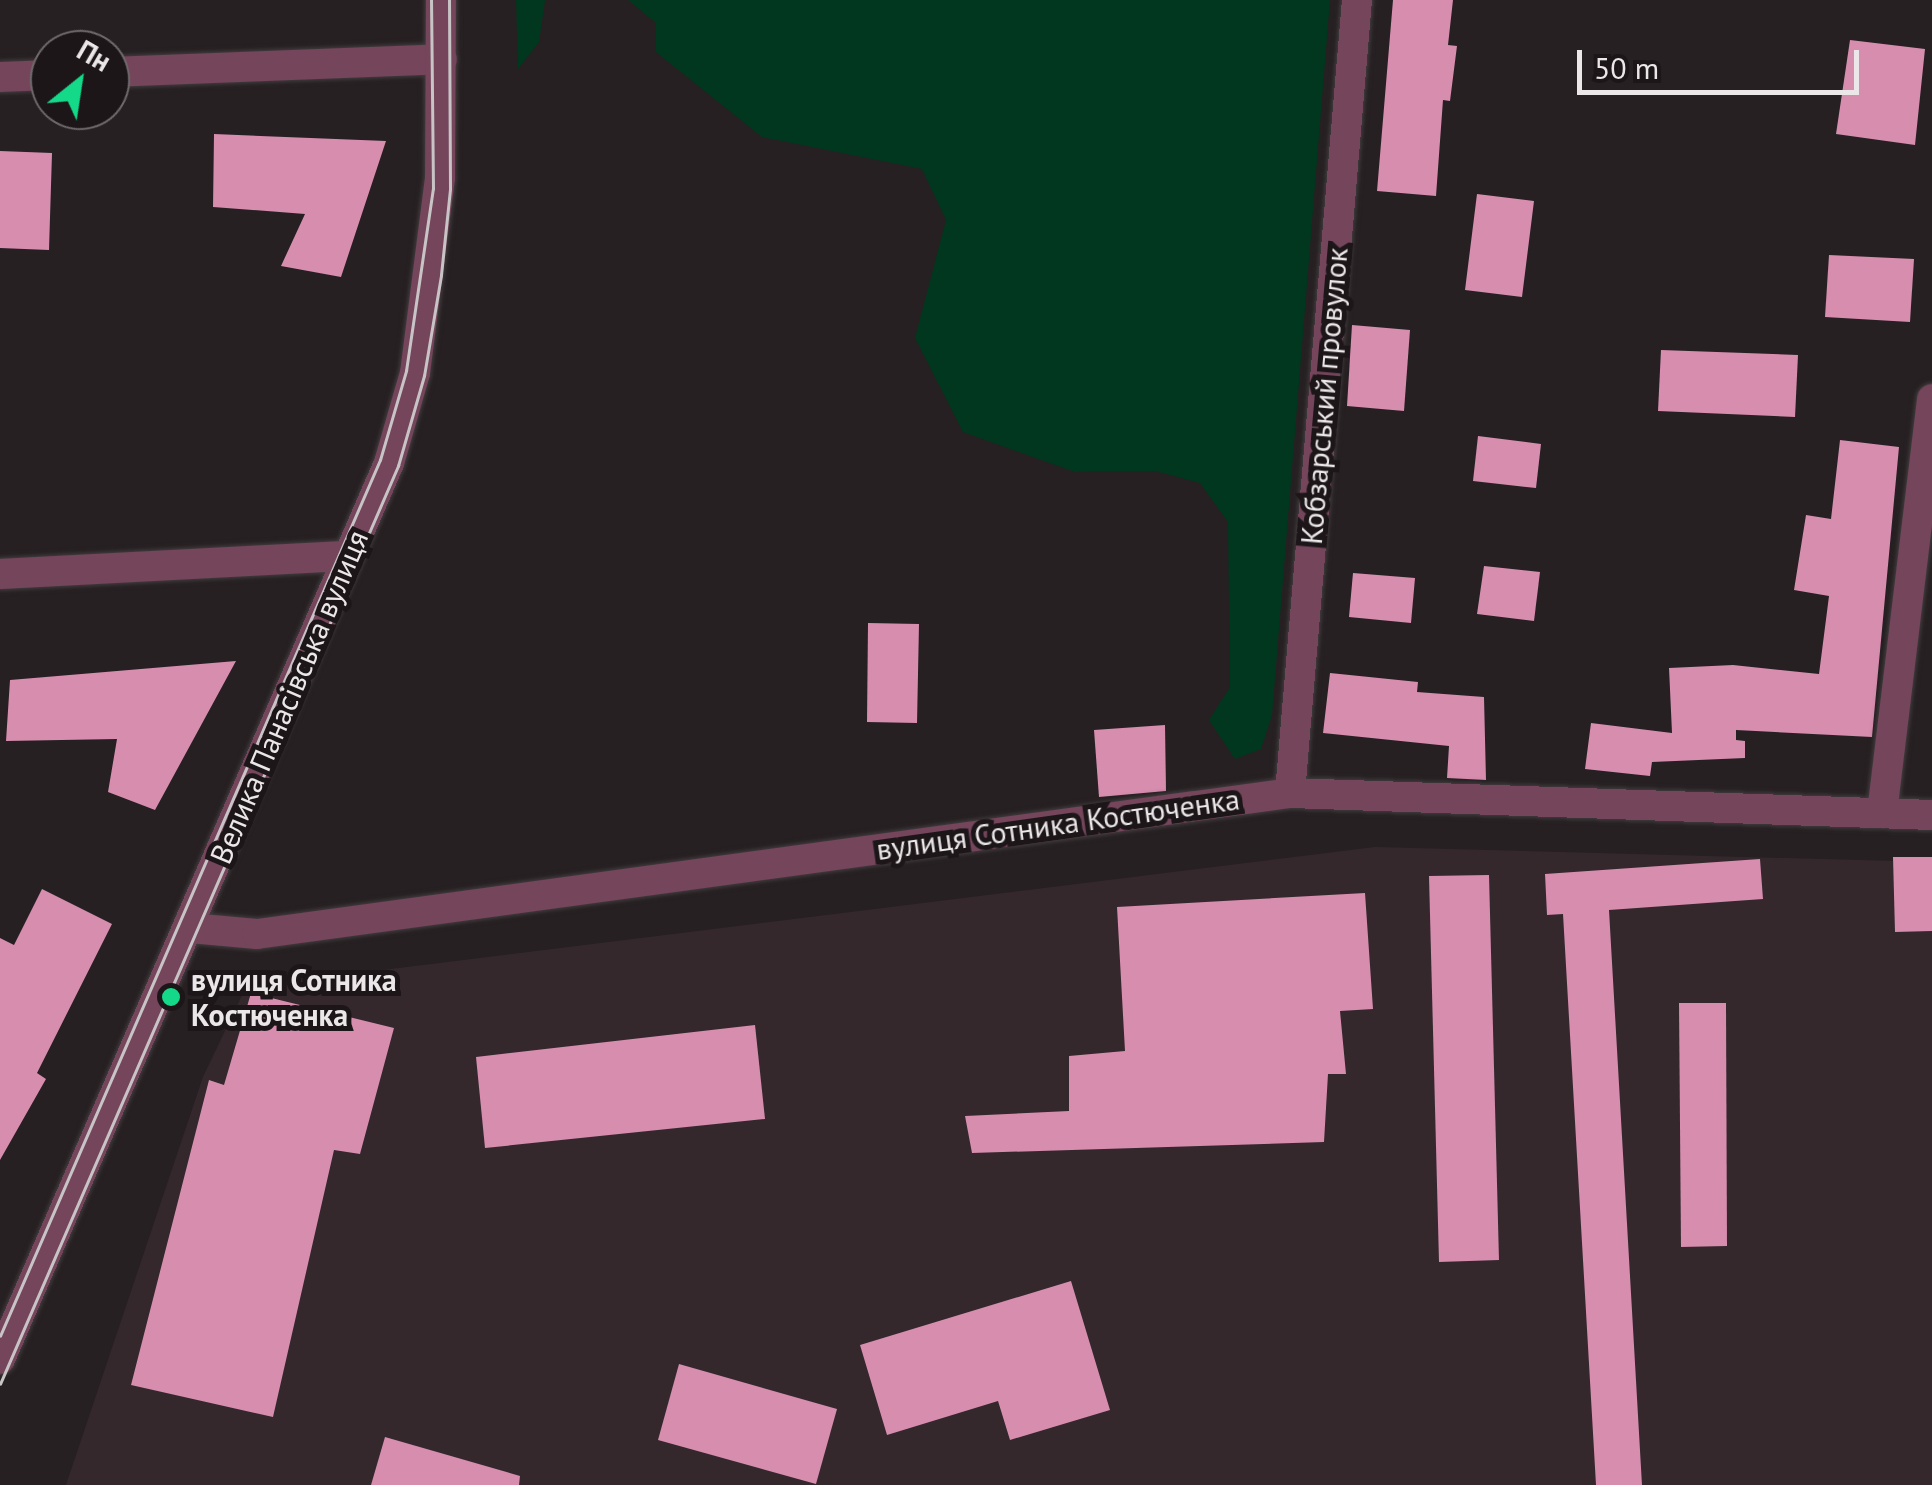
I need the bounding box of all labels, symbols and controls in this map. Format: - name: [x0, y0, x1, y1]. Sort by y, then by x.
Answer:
- north arrow: [30, 30, 130, 130]
- scale bar: [1582, 30, 1864, 92]
- text: Пн: [71, 31, 118, 80]
- text: 50 m: [1594, 48, 1659, 87]
- street label: Кобзарський провулок: [1293, 246, 1355, 546]
- street label: Велика Панасівська вулиця: [202, 525, 376, 869]
- street label: вулиця Сотника Костюченка: [874, 781, 1242, 867]
- place label: вулиця Сотника Костюченка: [191, 962, 397, 1032]
- marker: вулиця Сотника Костюченка: [160, 986, 182, 1008]

